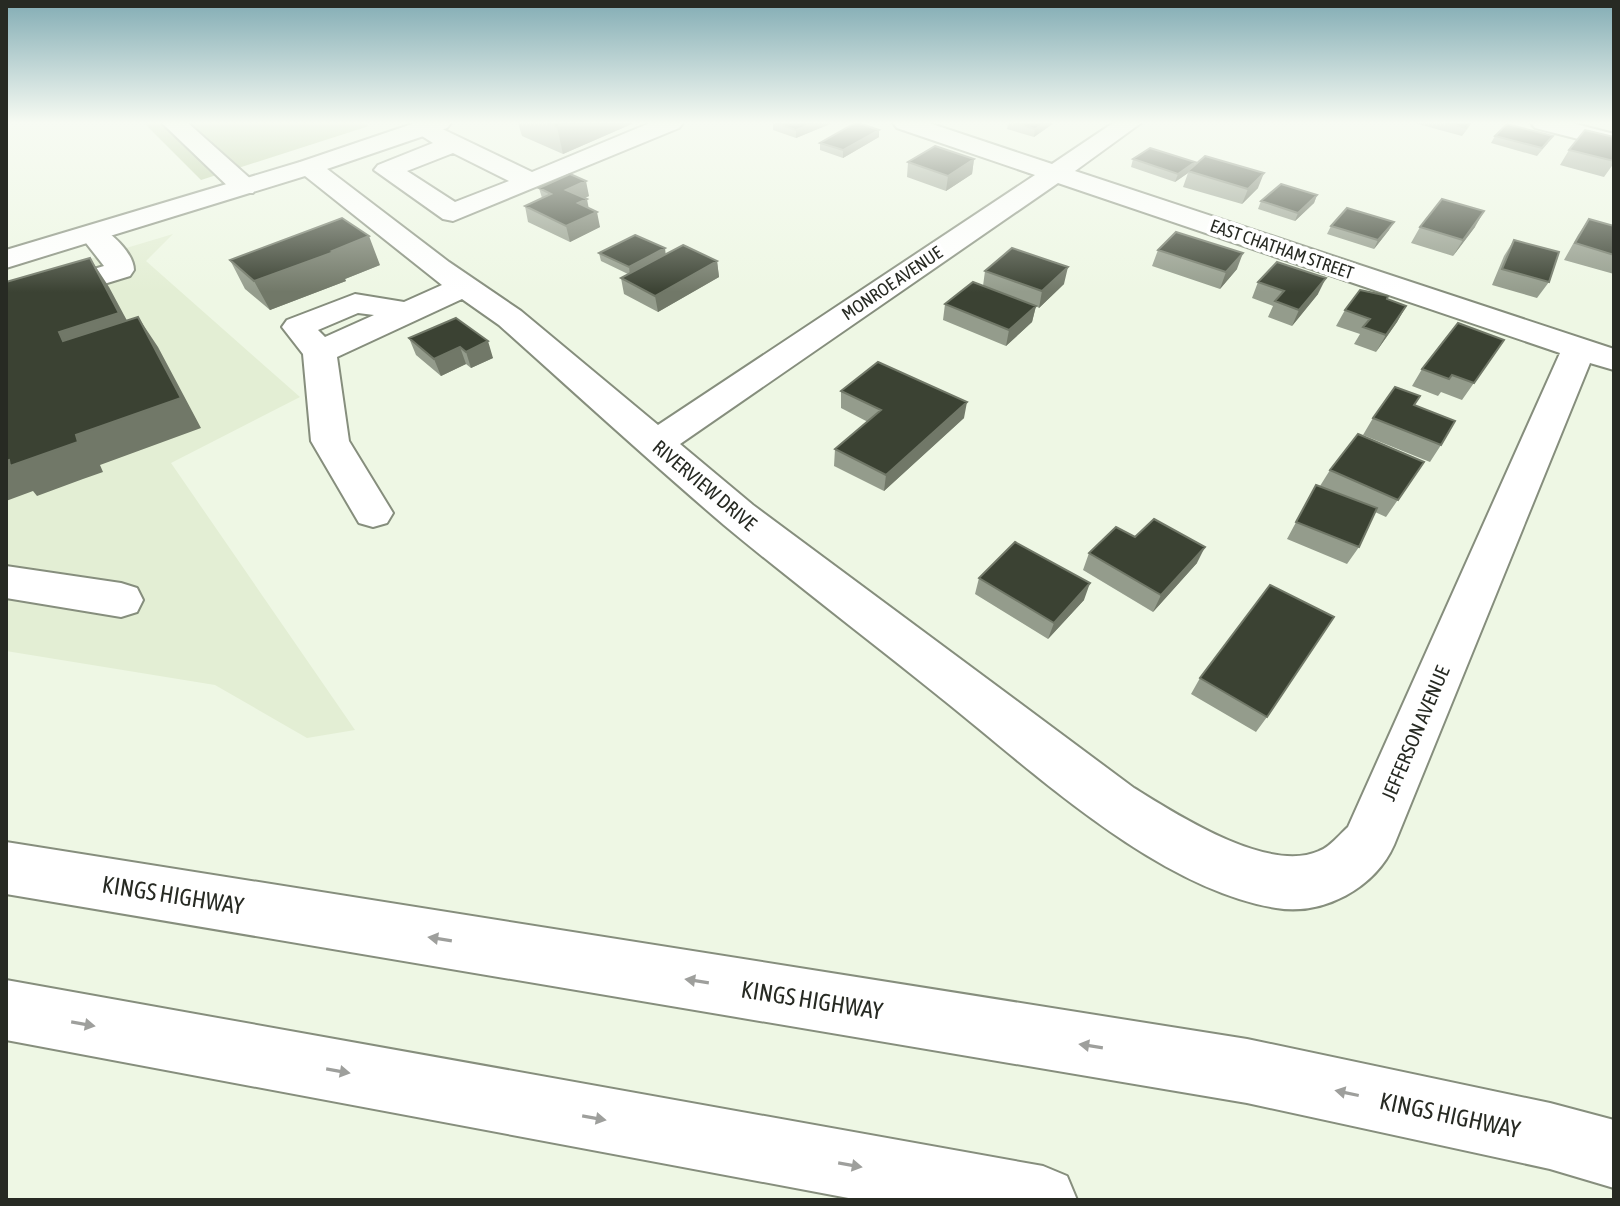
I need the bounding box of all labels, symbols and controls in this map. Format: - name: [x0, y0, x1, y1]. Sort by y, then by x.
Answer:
- street label: EAST CHATHAM STREET: [1207, 215, 1357, 283]
- street label: MONROE AVENUE: [838, 242, 946, 324]
- street label: RIVERVIEW DRIVE: [648, 435, 762, 535]
- street label: JEFFERSON AVENUE: [1376, 662, 1454, 804]
- street label: KINGS HIGHWAY: [100, 870, 246, 920]
- one-way arrow: [427, 932, 452, 945]
- one-way arrow: [684, 974, 709, 987]
- street label: KINGS HIGHWAY: [739, 975, 885, 1025]
- one-way arrow: [70, 1019, 95, 1031]
- one-way arrow: [1079, 1039, 1104, 1051]
- one-way arrow: [326, 1066, 351, 1078]
- one-way arrow: [1334, 1086, 1359, 1099]
- street label: KINGS HIGHWAY: [1377, 1087, 1523, 1143]
- one-way arrow: [582, 1112, 607, 1124]
- one-way arrow: [838, 1159, 863, 1171]

